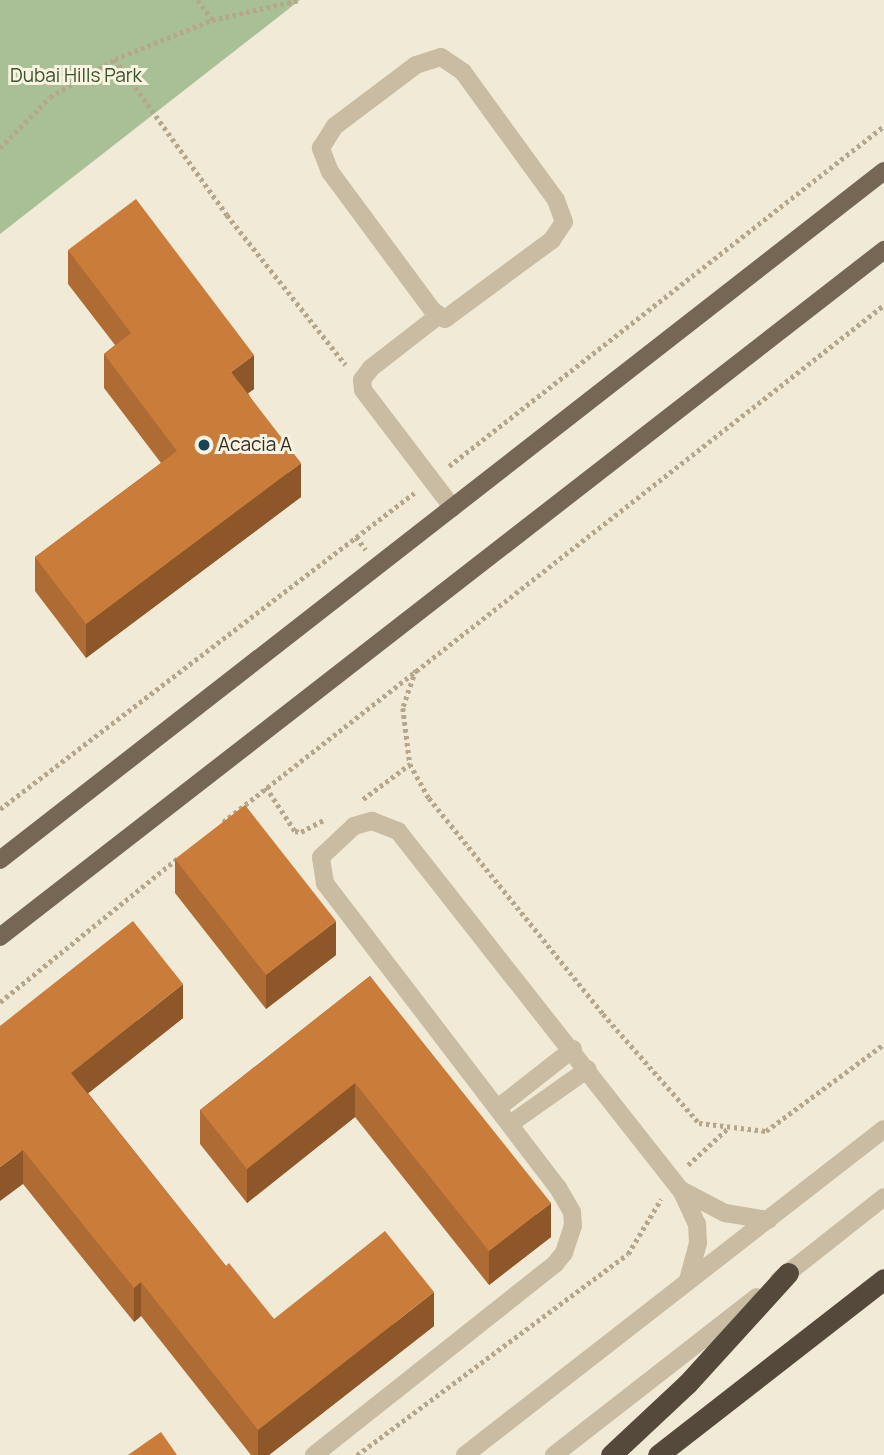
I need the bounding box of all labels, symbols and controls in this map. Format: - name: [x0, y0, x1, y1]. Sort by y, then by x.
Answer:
- park label: Dubai Hills Park: [10, 65, 142, 87]
- place label: Acacia A: [218, 434, 292, 456]
- marker: Acacia A: [196, 437, 212, 453]

